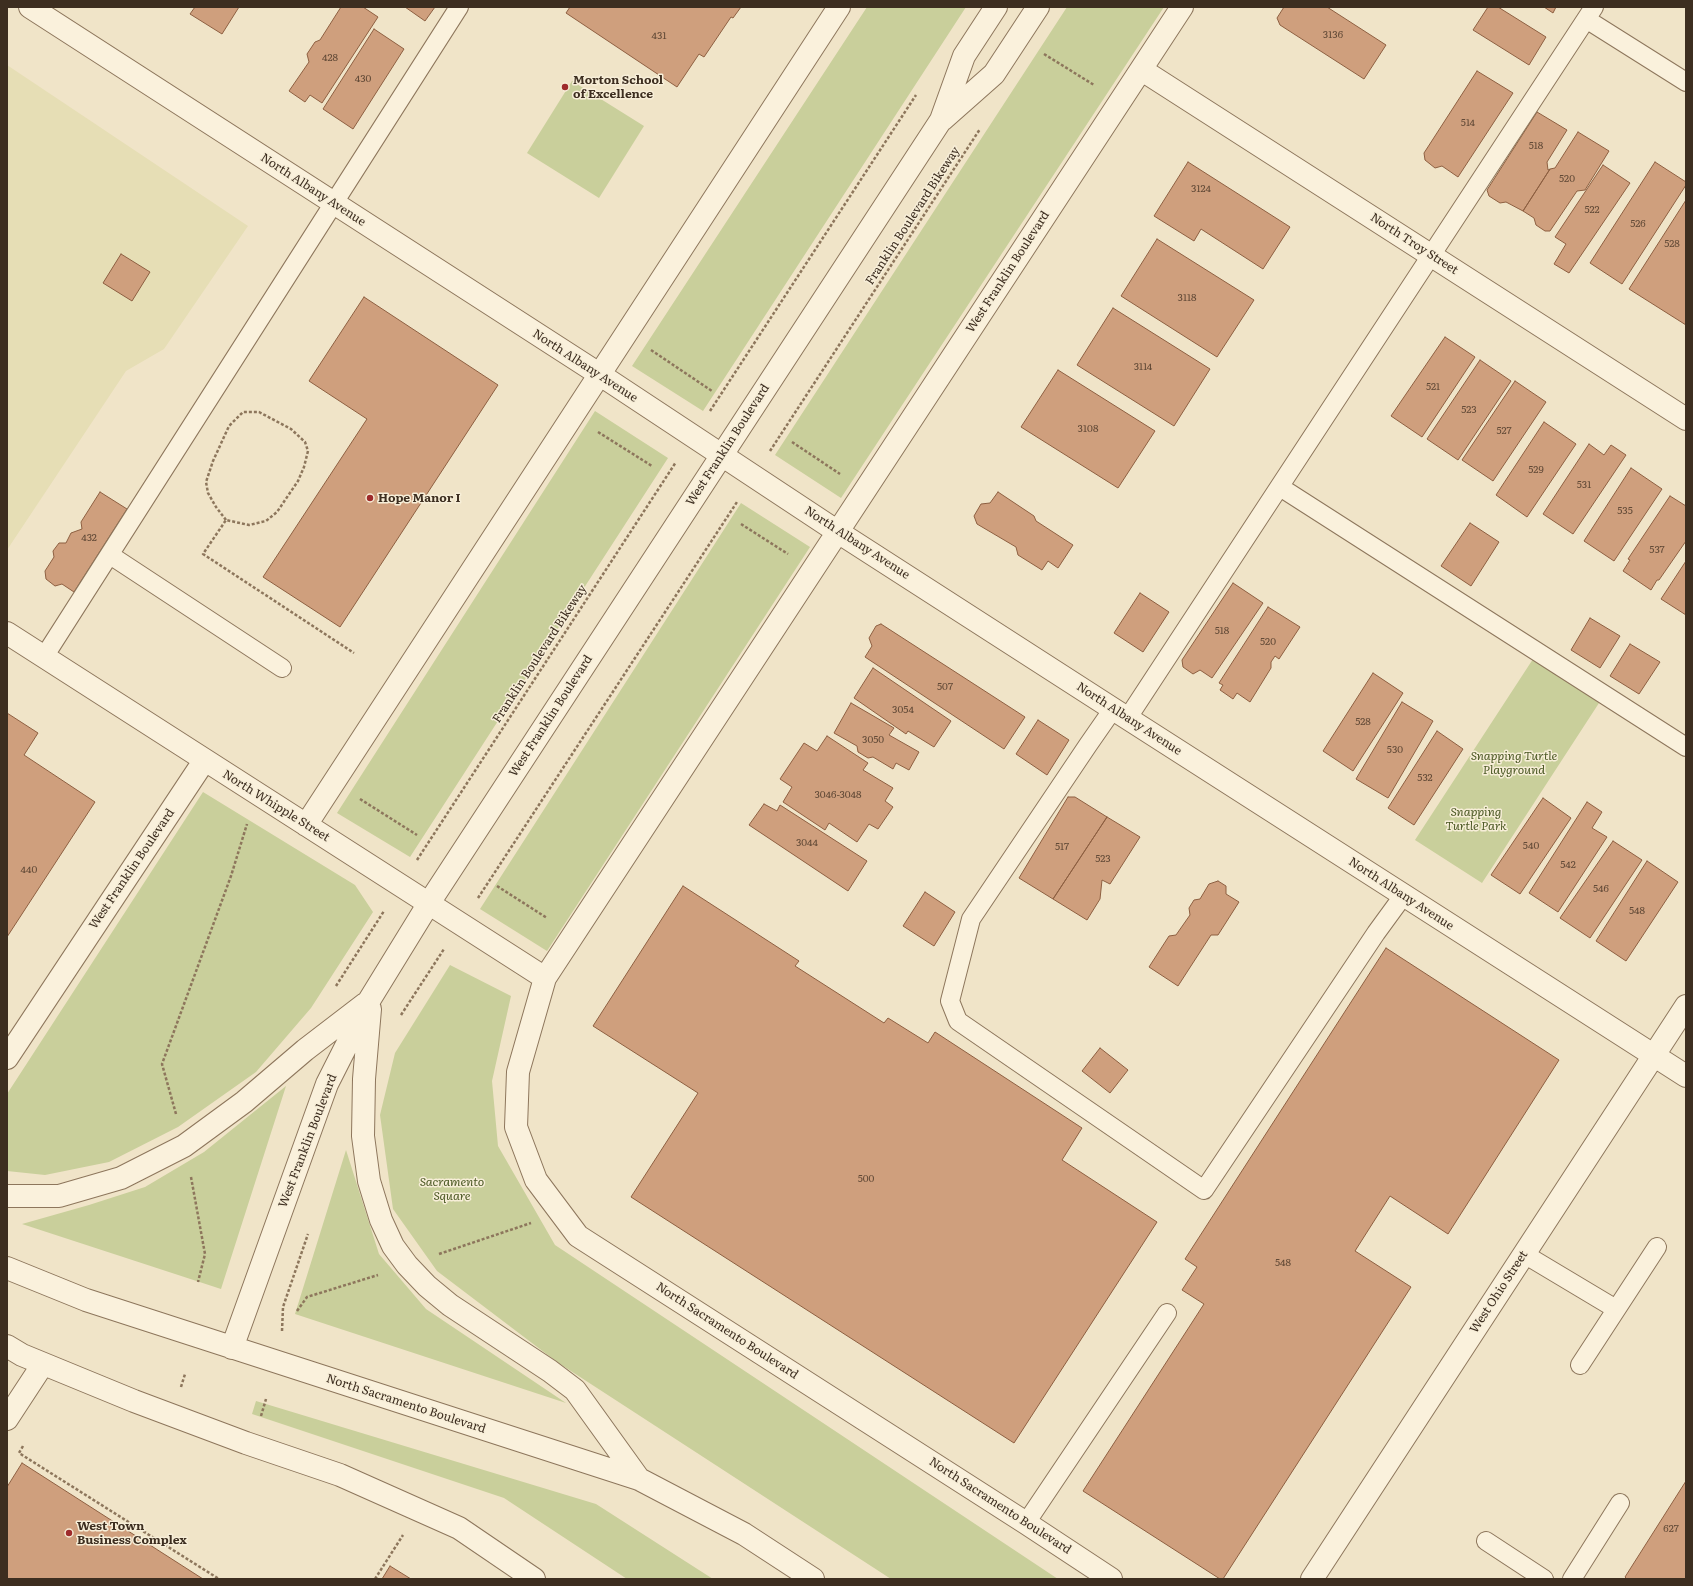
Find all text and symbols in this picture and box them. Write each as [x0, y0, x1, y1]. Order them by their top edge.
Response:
house number: 3136 [1323, 29, 1343, 41]
house number: 431 [652, 30, 666, 42]
house number: 428 [322, 52, 338, 64]
house number: 430 [355, 73, 371, 85]
place label: Morton School of Excellence [573, 73, 663, 101]
marker: Morton School of Excellence [560, 82, 570, 92]
house number: 514 [1461, 117, 1475, 129]
house number: 518 [1529, 140, 1543, 152]
street label: Franklin Boulevard Bikeway [863, 144, 963, 288]
street label: North Albany Avenue [258, 151, 368, 229]
house number: 520 [1559, 173, 1575, 185]
house number: 3124 [1191, 183, 1211, 195]
house number: 522 [1584, 204, 1600, 216]
street label: West Franklin Boulevard [963, 209, 1053, 335]
street label: North Troy Street [1367, 210, 1461, 278]
house number: 526 [1630, 218, 1646, 230]
house number: 528 [1664, 238, 1680, 250]
house number: 3118 [1177, 292, 1197, 304]
street label: North Albany Avenue [530, 327, 640, 405]
house number: 3114 [1134, 361, 1152, 373]
house number: 521 [1426, 381, 1440, 393]
street label: West Franklin Boulevard [683, 382, 773, 508]
house number: 523 [1461, 404, 1477, 416]
house number: 3108 [1078, 423, 1098, 435]
house number: 527 [1496, 425, 1512, 437]
house number: 529 [1528, 464, 1544, 476]
house number: 531 [1577, 479, 1591, 491]
place label: Hope Manor I [378, 491, 461, 505]
marker: Hope Manor I [365, 493, 375, 503]
street label: North Albany Avenue [802, 504, 912, 582]
house number: 535 [1617, 505, 1633, 517]
house number: 432 [81, 532, 97, 544]
house number: 537 [1649, 544, 1665, 556]
street label: Franklin Boulevard Bikeway [490, 582, 590, 726]
house number: 518 [1215, 625, 1229, 637]
house number: 520 [1260, 636, 1276, 648]
street label: West Franklin Boulevard [506, 653, 596, 779]
street label: North Albany Avenue [1074, 680, 1184, 758]
house number: 507 [937, 681, 953, 693]
house number: 3054 [892, 704, 914, 716]
house number: 528 [1355, 716, 1371, 728]
house number: 3050 [862, 734, 884, 746]
house number: 530 [1387, 744, 1403, 756]
park label: Snapping Turtle Playground [1471, 749, 1557, 777]
street label: North Whipple Street [220, 767, 332, 845]
house number: 532 [1417, 772, 1433, 784]
house number: 3046-3048 [814, 789, 862, 801]
park label: Snapping Turtle Park [1445, 805, 1507, 833]
street label: West Franklin Boulevard [86, 806, 178, 932]
house number: 3044 [796, 837, 818, 849]
house number: 540 [1523, 840, 1539, 852]
house number: 517 [1055, 841, 1069, 853]
house number: 523 [1095, 853, 1111, 865]
street label: North Albany Avenue [1346, 855, 1456, 933]
house number: 542 [1560, 859, 1576, 871]
house number: 440 [21, 864, 37, 876]
house number: 546 [1593, 883, 1609, 895]
house number: 548 [1629, 905, 1645, 917]
street label: West Franklin Boulevard [276, 1072, 340, 1210]
house number: 500 [858, 1173, 874, 1185]
park label: Sacramento Square [420, 1175, 484, 1203]
street label: West Ohio Street [1467, 1248, 1531, 1336]
house number: 548 [1275, 1257, 1291, 1269]
street label: North Sacramento Boulevard [653, 1280, 801, 1382]
street label: North Sacramento Boulevard [324, 1371, 488, 1437]
street label: North Sacramento Boulevard [926, 1455, 1074, 1557]
place label: West Town Business Complex [77, 1519, 187, 1547]
house number: 627 [1663, 1523, 1679, 1535]
marker: West Town Business Complex [64, 1528, 74, 1538]

